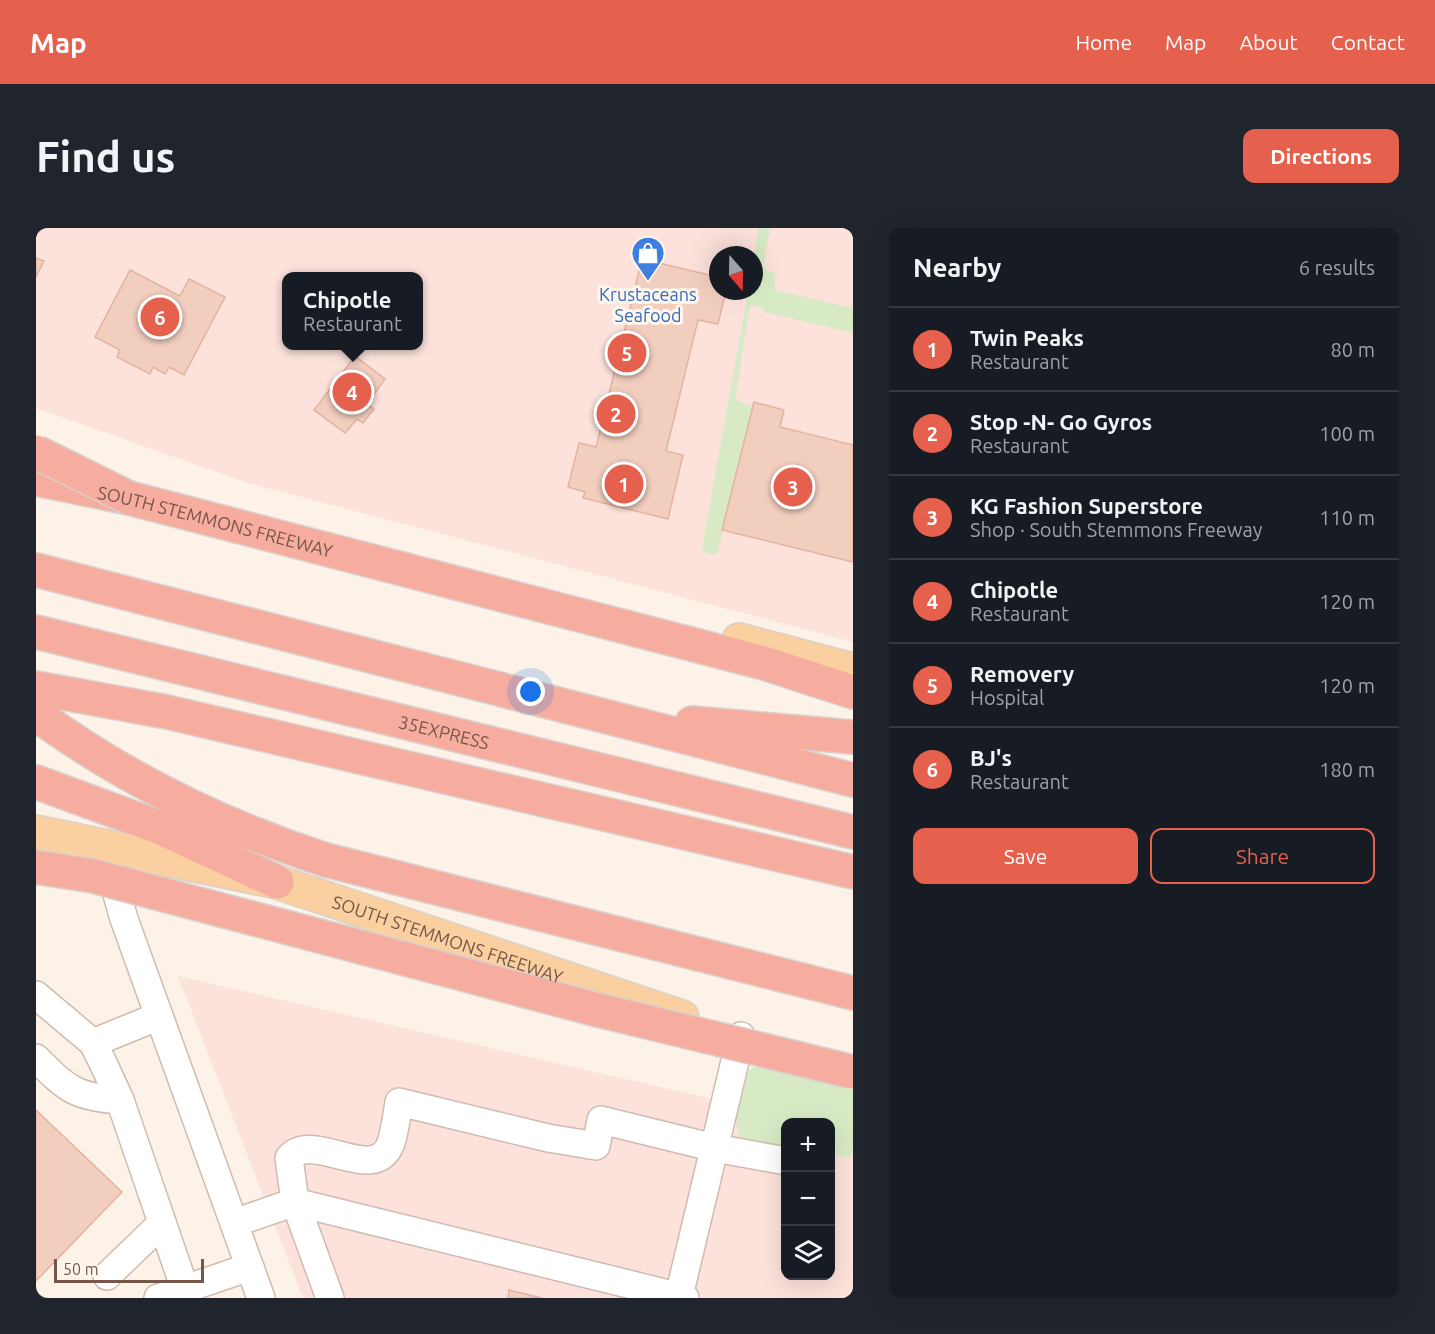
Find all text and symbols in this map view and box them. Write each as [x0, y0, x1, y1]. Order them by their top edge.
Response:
text: Map [30, 27, 87, 58]
text: Home [1075, 30, 1132, 54]
text: Map [1165, 30, 1206, 54]
text: About [1239, 30, 1298, 54]
text: Contact [1331, 30, 1405, 54]
button: Directions [1243, 129, 1399, 183]
text: Find us [36, 133, 175, 180]
shop icon: Krustaceans Seafood [630, 235, 666, 282]
north arrow [709, 246, 763, 300]
text: Nearby [913, 253, 1001, 282]
text: 6 results [1299, 256, 1375, 279]
popup [282, 272, 423, 350]
place label: Krustaceans Seafood [599, 284, 697, 325]
text: Chipotle [303, 287, 391, 312]
pin: 6 [140, 294, 180, 340]
text: Restaurant [303, 312, 402, 335]
text: Twin Peaks [970, 325, 1084, 350]
pin: 5 [608, 330, 646, 376]
text: 1 [927, 338, 938, 361]
text: 80 m [1331, 338, 1375, 361]
text: Restaurant [970, 350, 1069, 373]
pin: 4 [332, 370, 372, 414]
pin: 2 [596, 392, 636, 436]
text: Stop -N- Go Gyros [970, 409, 1152, 434]
text: 2 [927, 422, 938, 445]
text: 100 m [1319, 422, 1375, 445]
text: Restaurant [970, 434, 1069, 457]
pin: 1 [604, 462, 644, 506]
pin: 3 [774, 464, 813, 510]
street label: SOUTH STEMMONS FREEWAY [96, 482, 335, 561]
text: KG Fashion Superstore [970, 493, 1203, 518]
text: 3 [927, 506, 938, 529]
text: 110 m [1319, 506, 1375, 529]
text: Shop · South Stemmons Freeway [970, 518, 1262, 541]
text: Chipotle [970, 577, 1058, 602]
text: 4 [927, 590, 938, 613]
text: 120 m [1319, 590, 1375, 613]
text: Restaurant [970, 602, 1069, 625]
text: Removery [970, 661, 1074, 686]
text: 5 [927, 674, 938, 697]
text: 120 m [1319, 674, 1375, 697]
your location [516, 677, 545, 706]
text: Hospital [970, 686, 1044, 709]
street label: 35EXPRESS [397, 711, 491, 753]
text: BJ's [970, 745, 1012, 770]
text: 6 [927, 758, 938, 781]
text: 180 m [1319, 758, 1375, 781]
text: Restaurant [970, 770, 1069, 793]
button: Save [913, 828, 1138, 884]
button: Share [1150, 828, 1375, 884]
street label: SOUTH STEMMONS FREEWAY [330, 891, 566, 987]
map controls [781, 1118, 835, 1280]
button: + [781, 1118, 835, 1172]
button: − [781, 1172, 835, 1226]
button: layers [781, 1226, 835, 1280]
scale bar [54, 1256, 204, 1284]
text: 50 m [63, 1260, 99, 1278]

